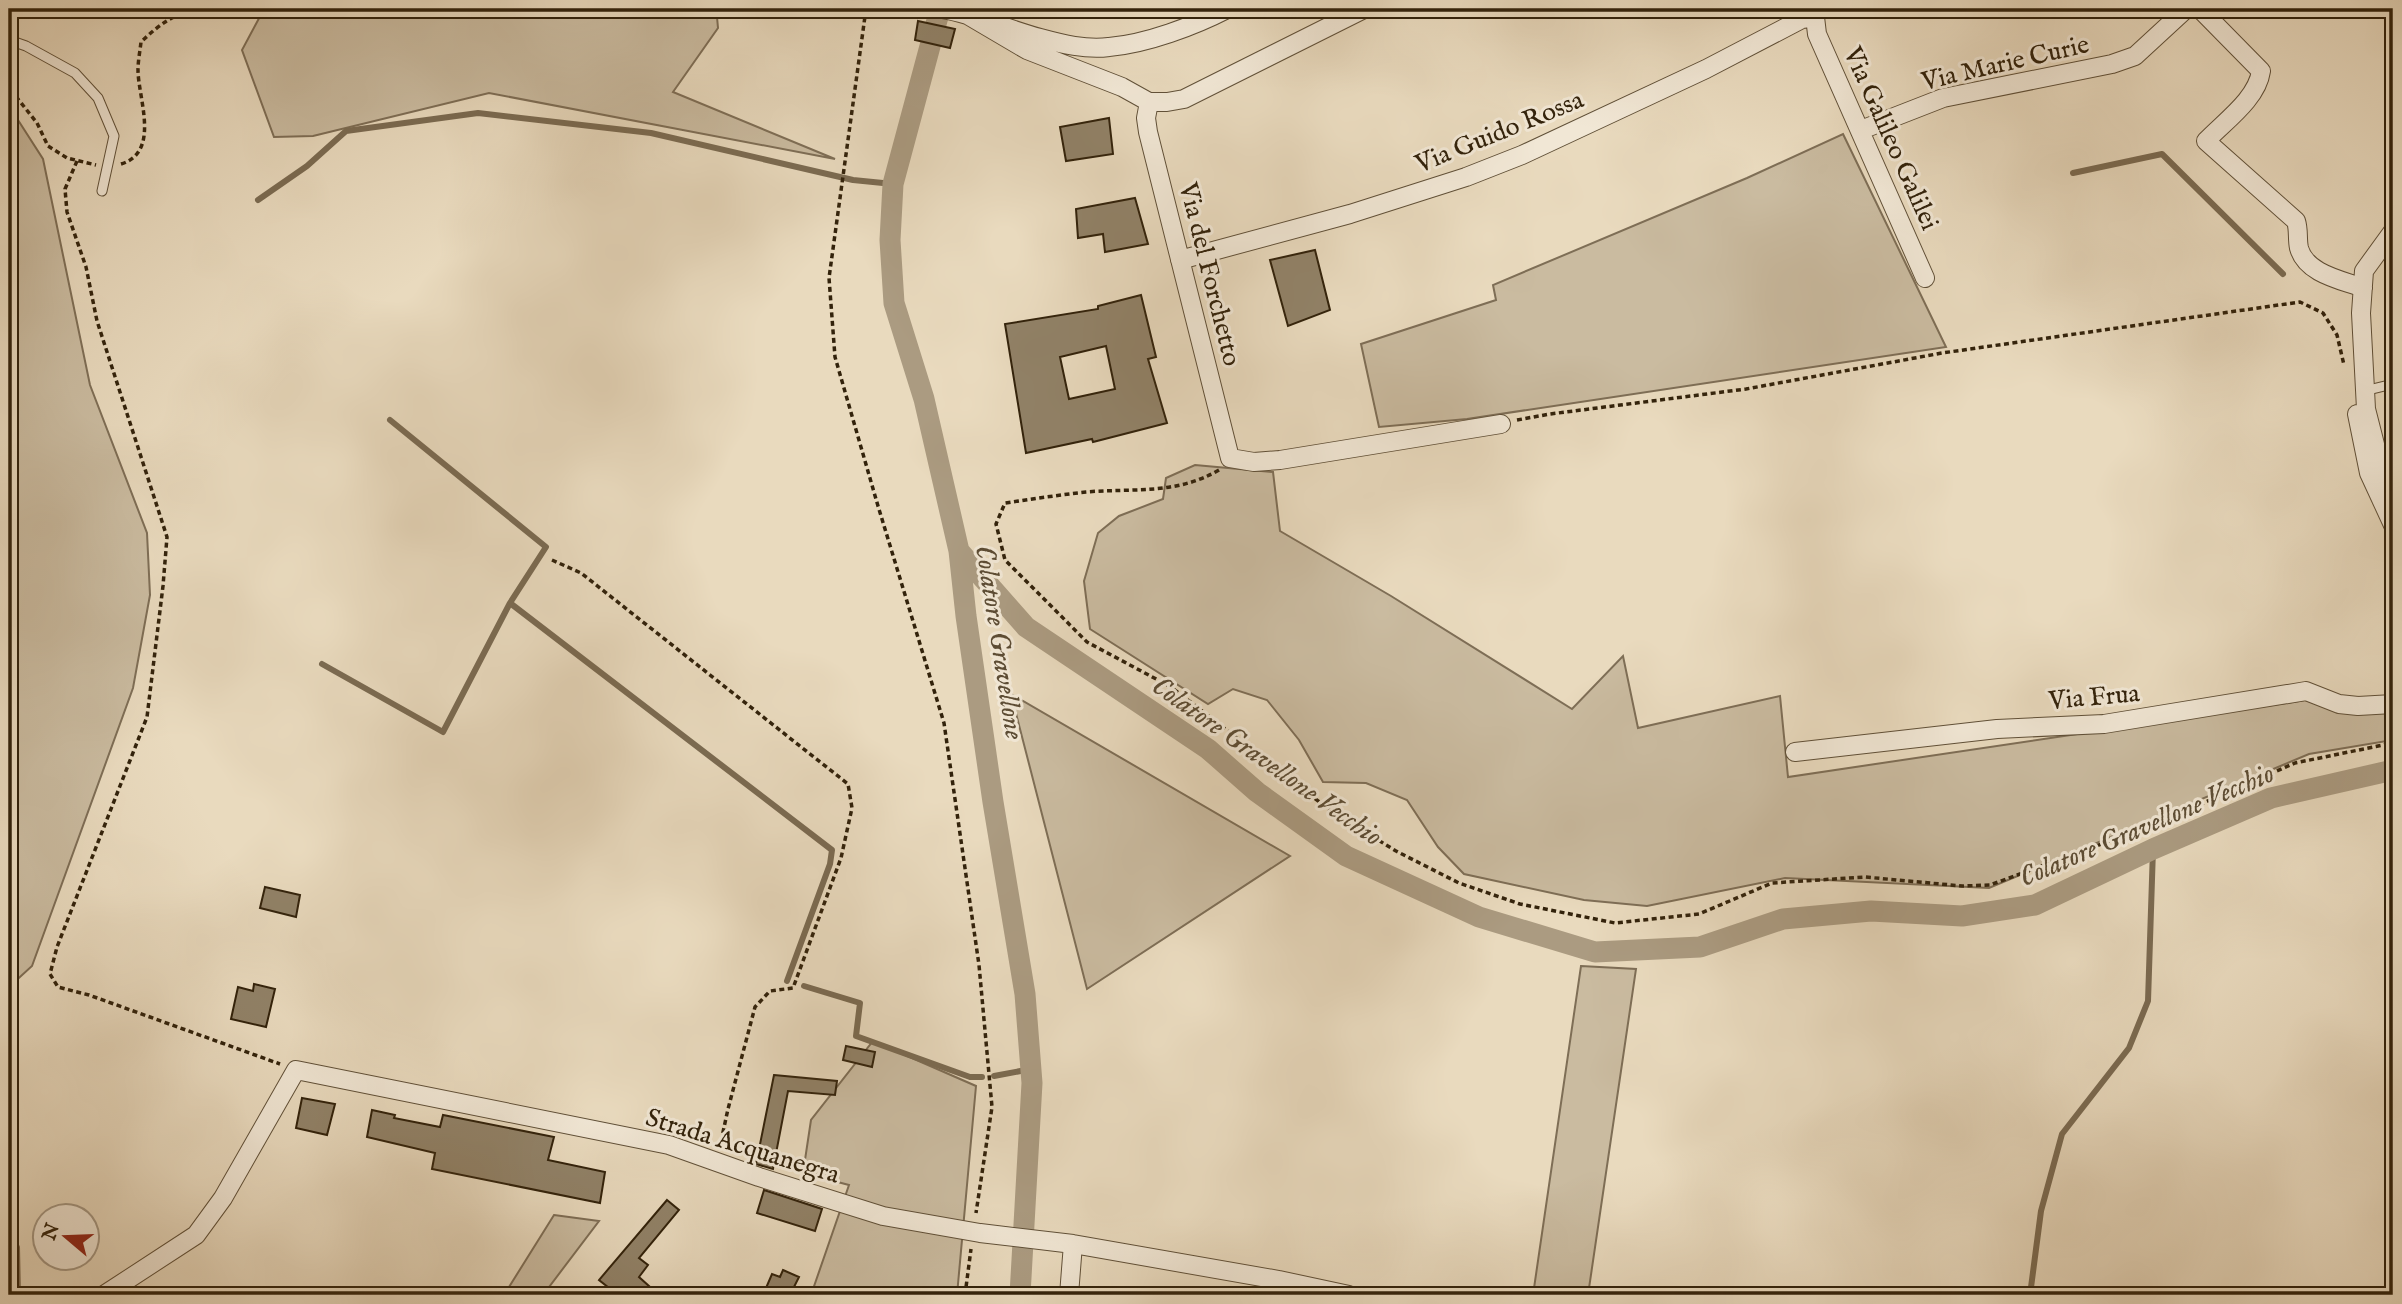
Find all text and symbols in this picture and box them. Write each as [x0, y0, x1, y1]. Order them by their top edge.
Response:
street label: Via Marie Curie [1917, 28, 2092, 99]
street label: Via Galileo Galilei [1835, 41, 1946, 235]
street label: Via Guido Rossa [1410, 83, 1589, 182]
street label: Via del Forchetto [1171, 178, 1248, 370]
water label: Colatore Gravellone [966, 543, 1031, 743]
water label: Colatore Gravellone Vecchio [1144, 669, 1389, 855]
street label: Via Frua [2046, 677, 2142, 718]
water label: Colatore Gravellone Vecchio [2014, 757, 2280, 896]
street label: Strada Acquanegra [642, 1101, 844, 1192]
north arrow [32, 1202, 102, 1272]
text: N [37, 1220, 66, 1245]

